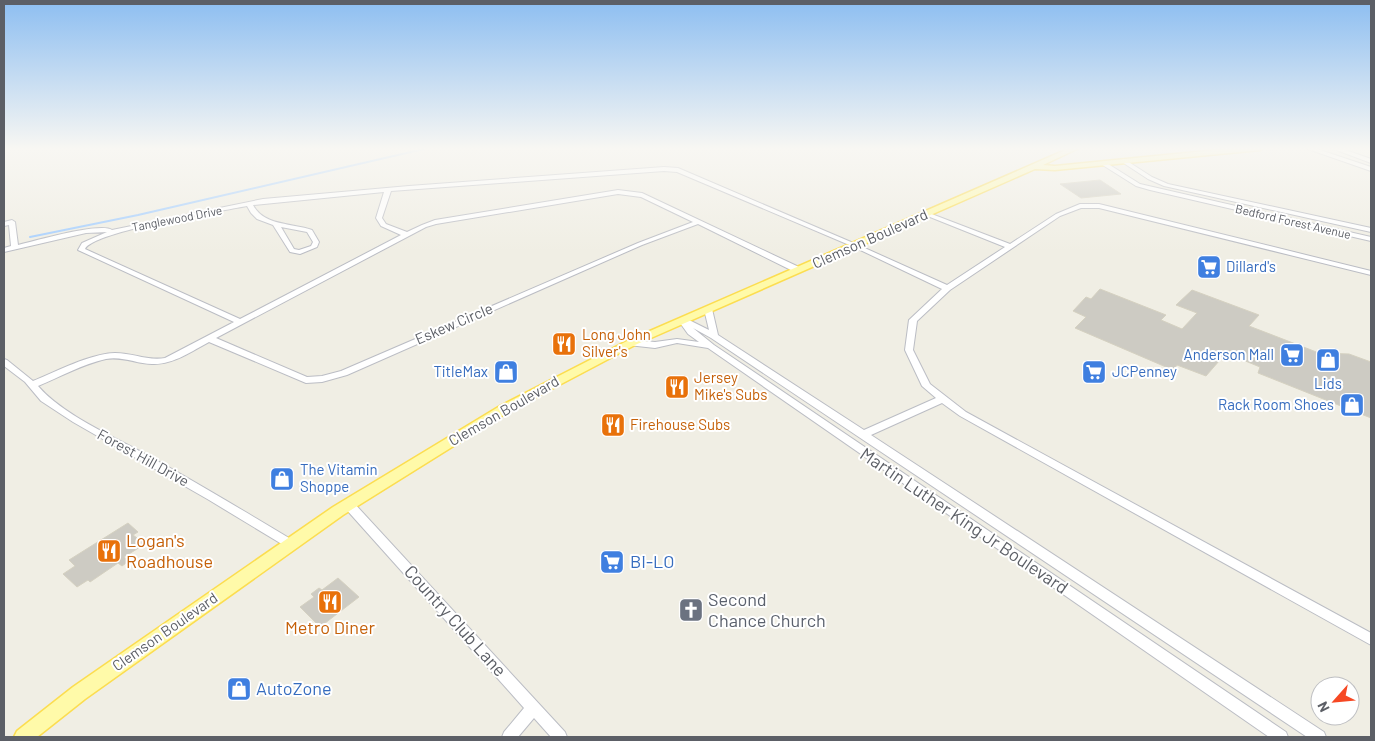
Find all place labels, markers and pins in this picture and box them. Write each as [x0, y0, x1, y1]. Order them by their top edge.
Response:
supermarket icon: Dillard's [1196, 254, 1222, 280]
place label: Dillard's [1226, 257, 1276, 275]
place label: Long John Silver's [582, 325, 651, 360]
restaurant icon: Long John Silver's [551, 331, 577, 357]
supermarket icon: Anderson Mall [1279, 342, 1305, 368]
place label: Anderson Mall [1184, 345, 1274, 363]
shop icon: Lids [1315, 347, 1341, 373]
shop icon: TitleMax [493, 359, 519, 385]
supermarket icon: JCPenney [1081, 359, 1107, 385]
place label: TitleMax [433, 362, 488, 380]
place label: JCPenney [1112, 362, 1177, 380]
place label: Jersey Mike's Subs [694, 368, 768, 403]
restaurant icon: Jersey Mike's Subs [664, 374, 690, 400]
place label: Lids [1314, 374, 1342, 392]
shop icon: Rack Room Shoes [1339, 392, 1365, 418]
place label: Rack Room Shoes [1218, 395, 1334, 413]
restaurant icon: Firehouse Subs [600, 412, 626, 438]
place label: Firehouse Subs [630, 415, 730, 433]
place label: The Vitamin Shoppe [300, 460, 378, 495]
shop icon: The Vitamin Shoppe [269, 466, 295, 492]
place label: Logan's Roadhouse [126, 529, 213, 572]
restaurant icon: Logan's Roadhouse [96, 538, 122, 564]
supermarket icon: BI-LO [599, 549, 625, 575]
place label: BI-LO [630, 550, 674, 572]
place label: Second Chance Church [708, 588, 826, 631]
restaurant icon: Metro Diner [317, 589, 343, 615]
church icon: Second Chance Church [678, 597, 704, 623]
place label: Metro Diner [285, 616, 376, 638]
shop icon: AutoZone [226, 676, 252, 702]
place label: AutoZone [256, 677, 332, 699]

